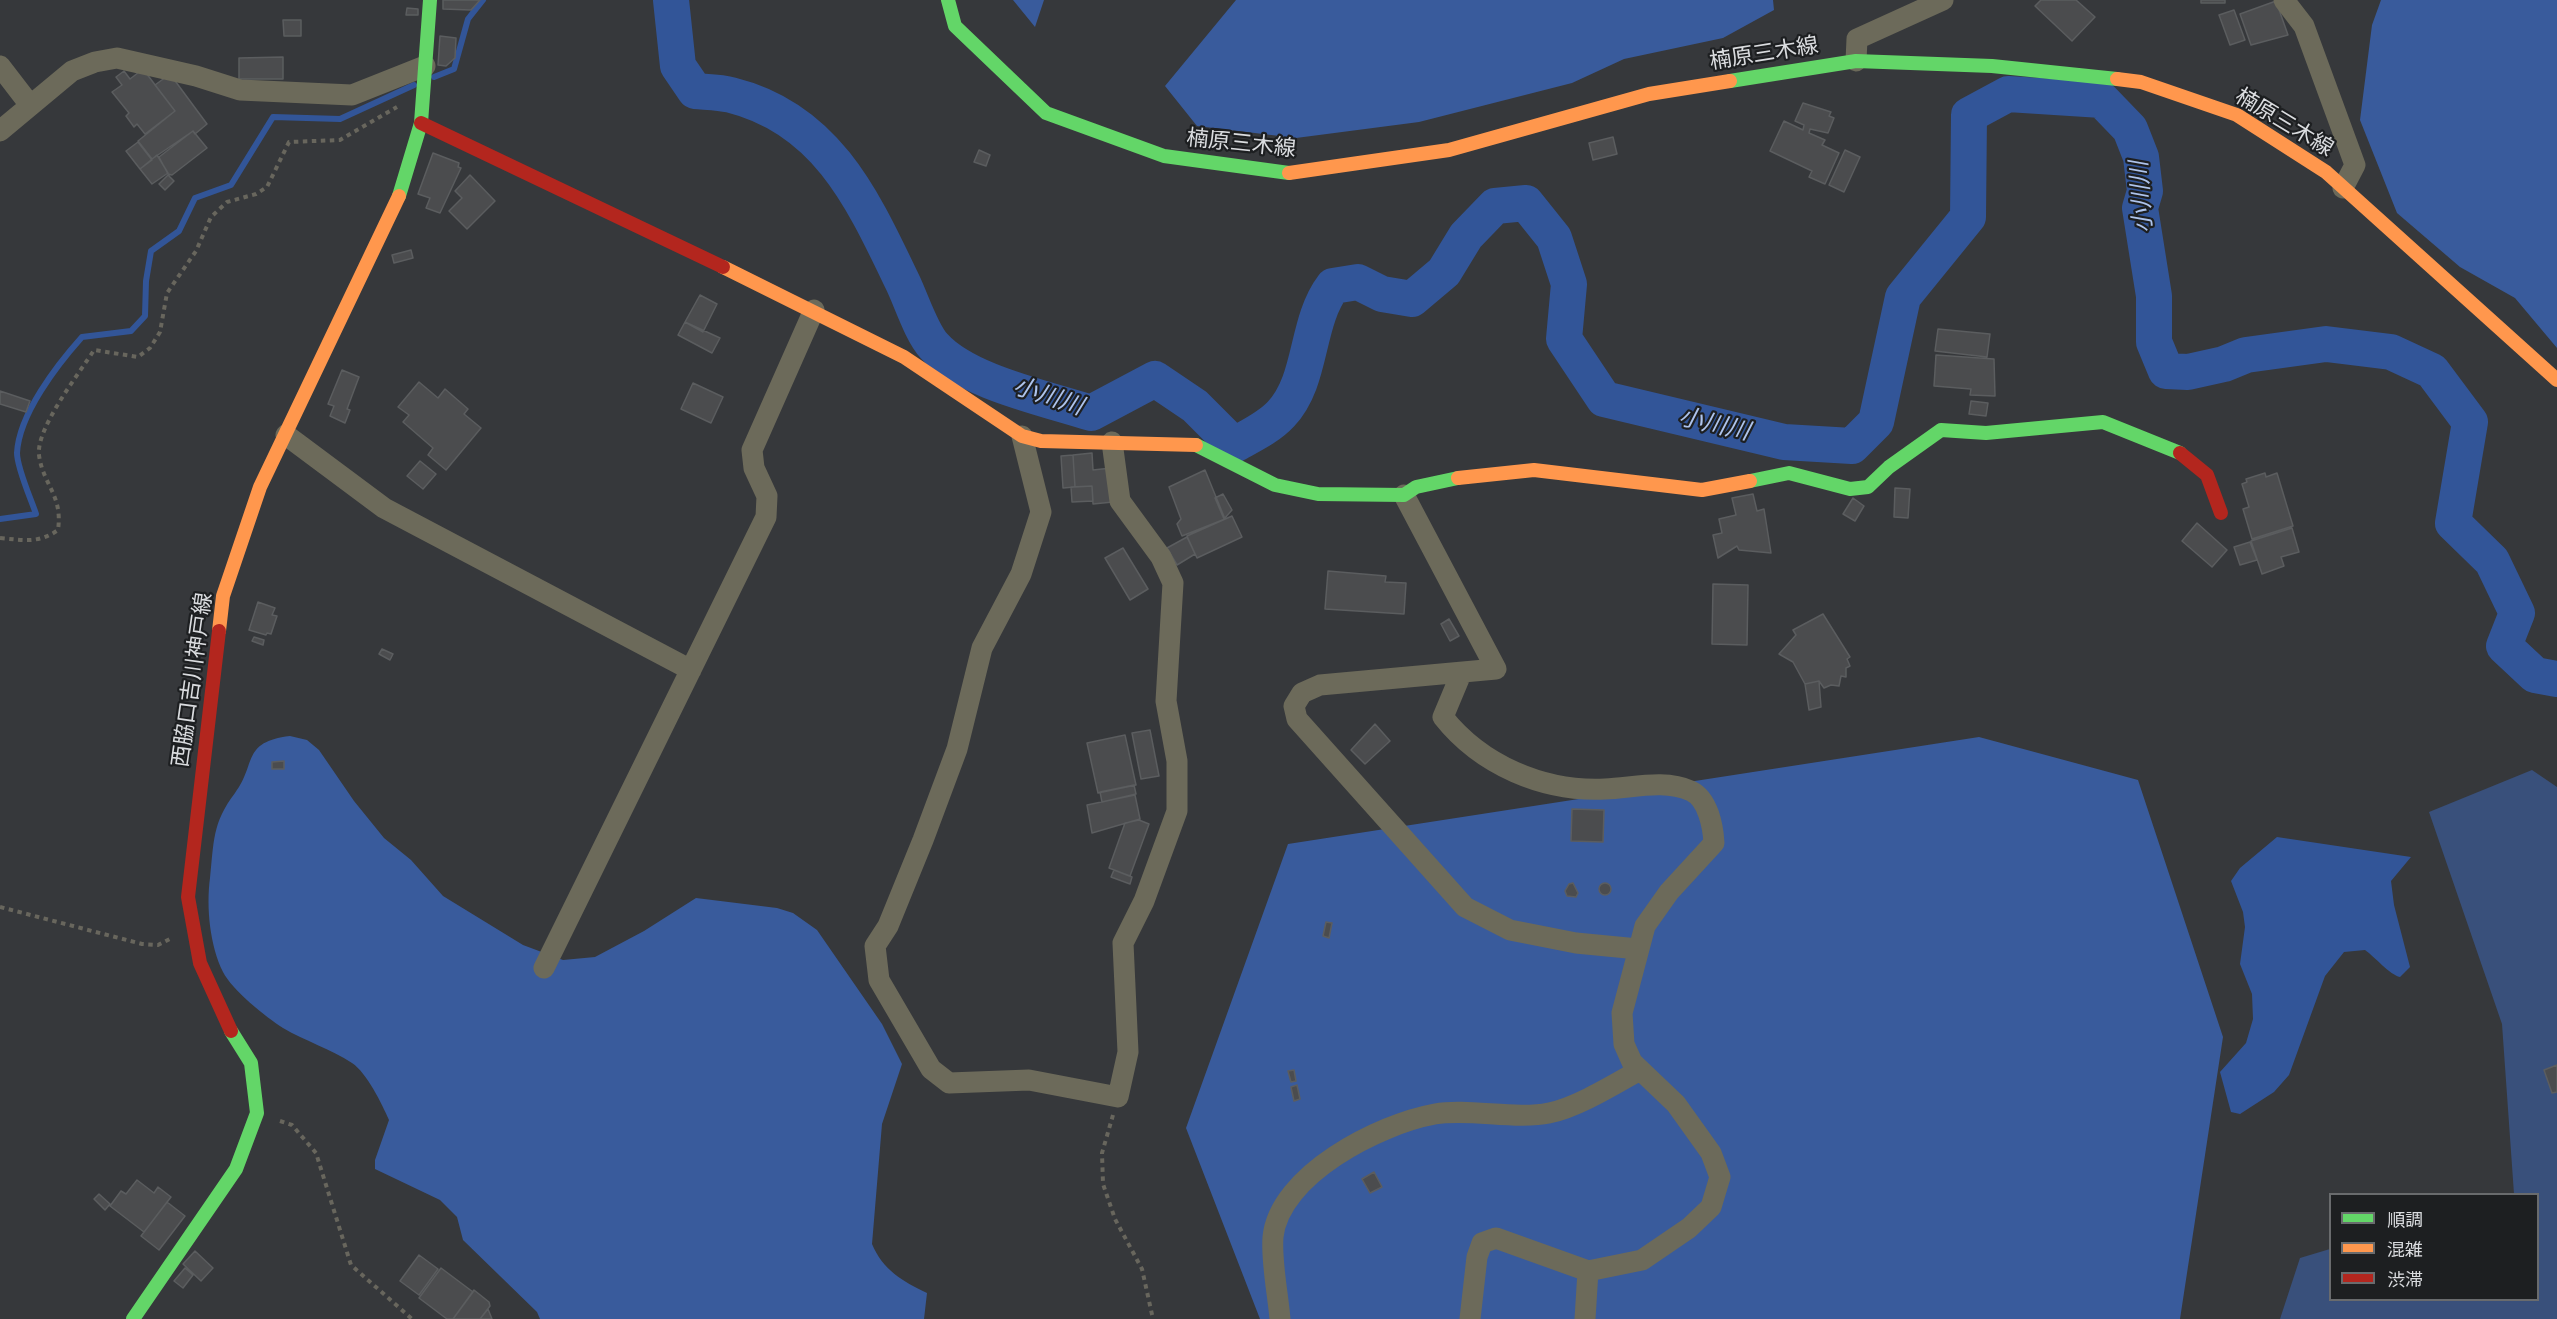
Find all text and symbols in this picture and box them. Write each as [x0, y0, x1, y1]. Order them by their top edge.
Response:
street label: 楠原三木線 [1708, 32, 1820, 76]
street label: 楠原三木線 [2230, 83, 2338, 163]
street label: 楠原三木線 [1185, 125, 1297, 163]
water label: 小川川 [2125, 160, 2159, 234]
water label: 小川川 [1009, 372, 1087, 422]
water label: 小川川 [1676, 403, 1752, 447]
street label: 西脇口吉川神戸線 [168, 591, 218, 769]
legend [2329, 1193, 2539, 1301]
text: 順調 [2387, 1209, 2423, 1231]
text: 混雑 [2387, 1239, 2423, 1261]
text: 渋滞 [2387, 1269, 2423, 1291]

